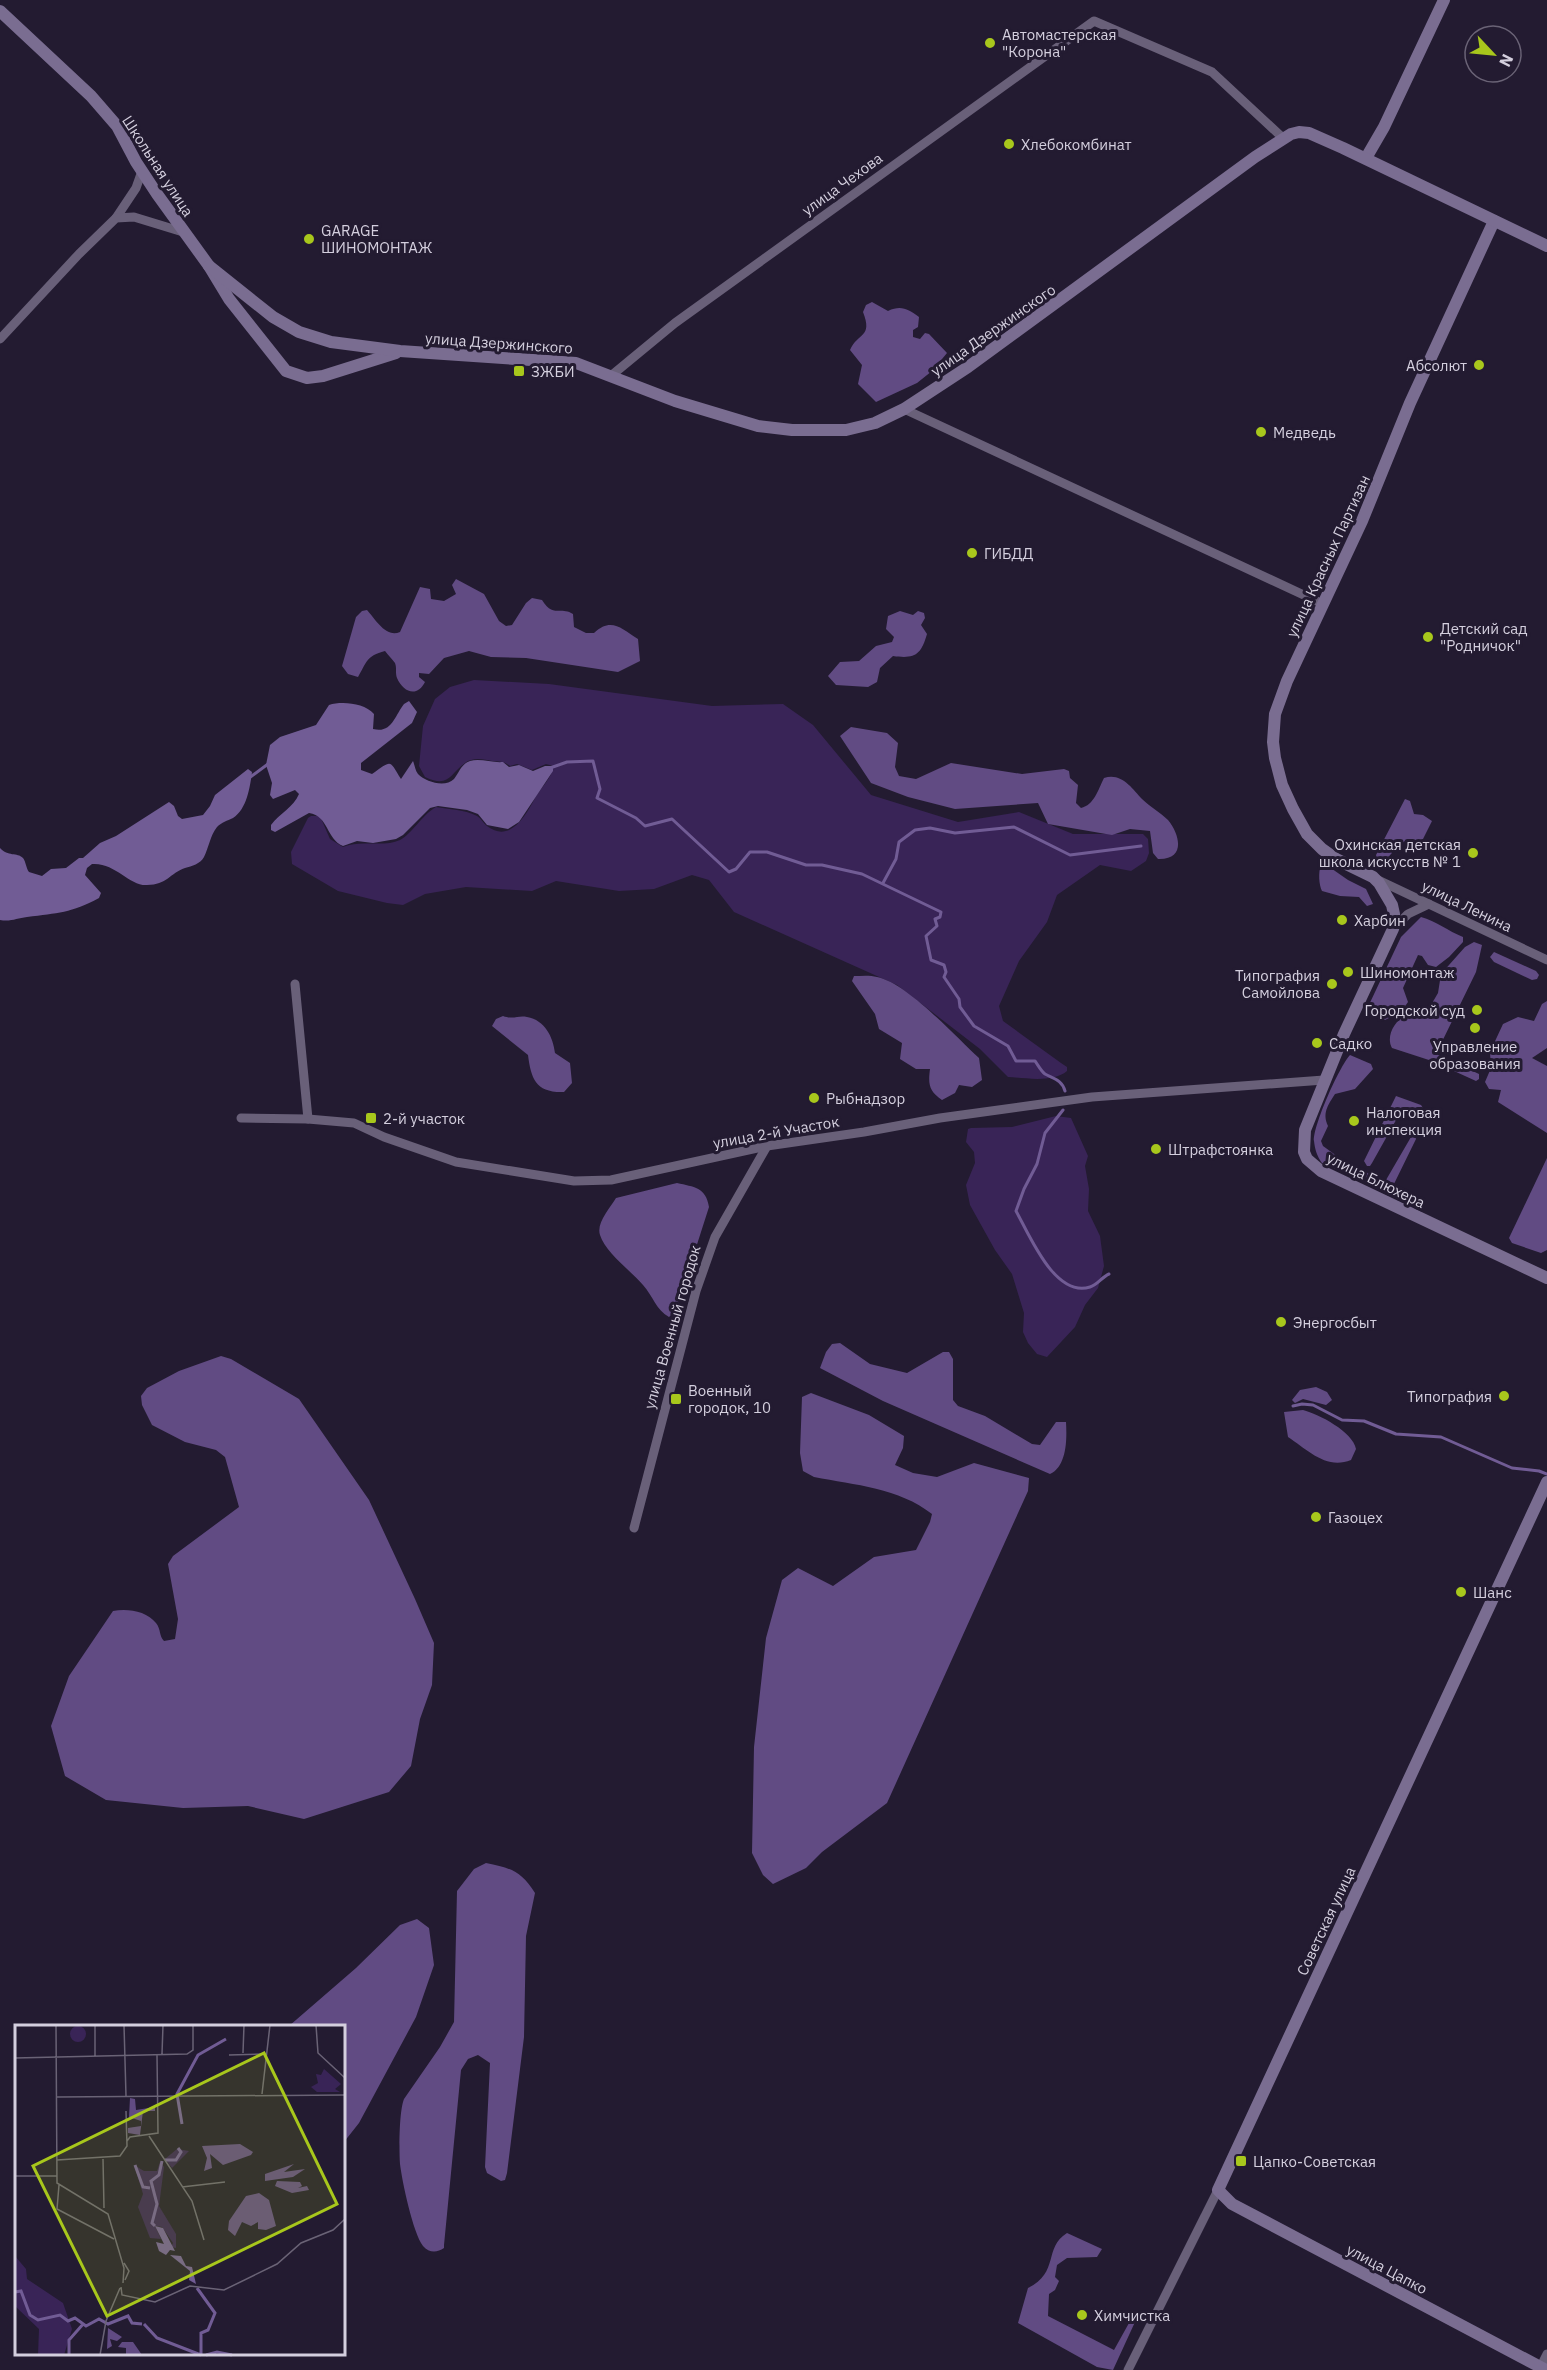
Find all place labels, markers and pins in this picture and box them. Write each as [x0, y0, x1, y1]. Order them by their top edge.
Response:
place label: Автомастерская "Корона" [1002, 25, 1117, 61]
marker: Автомастерская "Корона" [983, 36, 997, 50]
place label: Хлебокомбинат [1021, 135, 1132, 154]
marker: Хлебокомбинат [1002, 137, 1016, 151]
place label: GARAGE ШИНОМОНТАЖ [321, 221, 433, 257]
marker: GARAGE ШИНОМОНТАЖ [302, 232, 316, 246]
place label: Абсолют [1406, 356, 1467, 375]
marker: Абсолют [1472, 358, 1486, 372]
place label: ЗЖБИ [531, 362, 575, 381]
marker: ЗЖБИ [512, 364, 526, 378]
place label: Медведь [1273, 423, 1336, 442]
marker: Медведь [1254, 425, 1268, 439]
place label: ГИБДД [984, 544, 1034, 563]
marker: ГИБДД [965, 546, 979, 560]
place label: Детский сад "Родничок" [1440, 619, 1528, 655]
marker: Детский сад "Родничок" [1421, 630, 1435, 644]
place label: Охинская детская школа искусств № 1 [1319, 835, 1461, 871]
marker: Охинская детская школа искусств № 1 [1466, 846, 1480, 860]
place label: Харбин [1354, 911, 1406, 930]
marker: Харбин [1335, 913, 1349, 927]
place label: Шиномонтаж [1360, 963, 1455, 982]
marker: Шиномонтаж [1341, 965, 1355, 979]
place label: Типография Самойлова [1235, 966, 1320, 1002]
marker: Типография Самойлова [1325, 977, 1339, 991]
place label: Городской суд [1365, 1001, 1465, 1020]
marker: Городской суд [1470, 1003, 1484, 1017]
marker: Управление образования [1468, 1021, 1482, 1035]
place label: Садко [1329, 1034, 1372, 1053]
marker: Садко [1310, 1036, 1324, 1050]
place label: Управление образования [1429, 1037, 1521, 1073]
place label: Рыбнадзор [826, 1089, 905, 1108]
marker: Рыбнадзор [807, 1091, 821, 1105]
place label: Налоговая инспекция [1366, 1103, 1442, 1139]
place label: 2-й участок [383, 1109, 465, 1128]
marker: 2-й участок [364, 1111, 378, 1125]
marker: Налоговая инспекция [1347, 1114, 1361, 1128]
place label: Штрафстоянка [1168, 1140, 1273, 1159]
marker: Штрафстоянка [1149, 1142, 1163, 1156]
place label: Энергосбыт [1293, 1313, 1377, 1332]
marker: Энергосбыт [1274, 1315, 1288, 1329]
place label: Военный городок, 10 [688, 1381, 771, 1417]
place label: Типография [1407, 1387, 1492, 1406]
marker: Типография [1497, 1389, 1511, 1403]
marker: Военный городок, 10 [669, 1392, 683, 1406]
place label: Газоцех [1328, 1508, 1383, 1527]
marker: Газоцех [1309, 1510, 1323, 1524]
place label: Шанс [1473, 1583, 1512, 1602]
marker: Шанс [1454, 1585, 1468, 1599]
place label: Цапко-Советская [1253, 2152, 1376, 2171]
marker: Цапко-Советская [1234, 2154, 1248, 2168]
place label: Химчистка [1094, 2306, 1170, 2325]
marker: Химчистка [1075, 2308, 1089, 2322]

